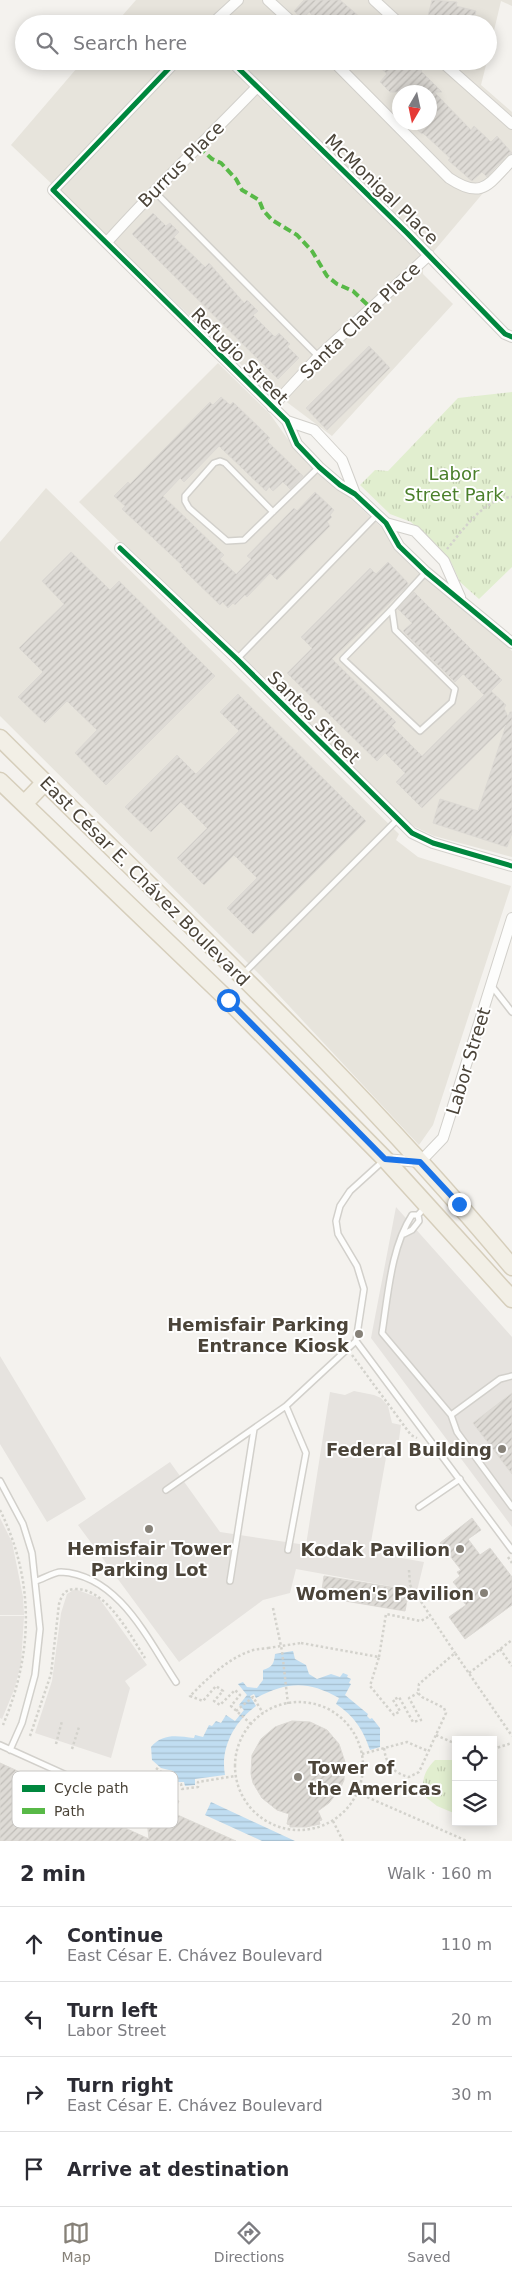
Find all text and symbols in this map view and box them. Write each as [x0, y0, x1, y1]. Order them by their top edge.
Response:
search box [15, 15, 497, 70]
icon: search [33, 29, 61, 57]
text: Search here [73, 32, 187, 54]
north arrow [392, 85, 437, 130]
street label: Burrus Place [134, 117, 228, 211]
street label: McMonigal Place [321, 130, 443, 248]
street label: Santa Clara Place [296, 257, 424, 383]
street label: Refugio Street [187, 303, 293, 409]
park label: Labor Street Park [404, 463, 504, 505]
street label: Santos Street [264, 667, 364, 767]
street label: East César E. Chávez Boulevard [36, 772, 254, 990]
route start [217, 989, 240, 1012]
street label: Labor Street [442, 1005, 494, 1117]
route end [448, 1193, 471, 1216]
place label: Hemisfair Parking Entrance Kiosk [167, 1314, 350, 1356]
marker: Hemisfair Parking Entrance Kiosk [353, 1328, 365, 1340]
place label: Federal Building [326, 1439, 492, 1460]
marker: Federal Building [496, 1443, 508, 1455]
marker: Hemisfair Tower Parking Lot [143, 1523, 155, 1535]
place label: Hemisfair Tower Parking Lot [67, 1538, 231, 1580]
place label: Kodak Pavilion [300, 1539, 450, 1560]
marker: Kodak Pavilion [454, 1543, 466, 1555]
place label: Women's Pavilion [296, 1583, 474, 1604]
marker: Women's Pavilion [478, 1587, 490, 1599]
map controls [452, 1736, 497, 1826]
button: locate [452, 1736, 497, 1781]
place label: Tower of the Americas [308, 1757, 441, 1799]
legend [12, 1771, 178, 1828]
marker: Tower of the Americas [292, 1771, 304, 1783]
text: Cycle path [54, 1780, 129, 1796]
button: layers [452, 1781, 497, 1826]
text: Path [54, 1803, 85, 1819]
text: 2 min [20, 1862, 86, 1886]
text: Walk · 160 m [387, 1864, 492, 1883]
text: Continue [67, 1924, 163, 1946]
icon: ahead [20, 1930, 48, 1958]
text: 110 m [441, 1935, 492, 1954]
text: East César E. Chávez Boulevard [67, 1946, 323, 1965]
text: Turn left [67, 1999, 158, 2021]
icon: left [20, 2005, 48, 2033]
text: 20 m [451, 2010, 492, 2029]
text: Labor Street [67, 2021, 166, 2040]
text: Turn right [67, 2074, 173, 2096]
icon: right [20, 2080, 48, 2108]
text: 30 m [451, 2085, 492, 2104]
text: East César E. Chávez Boulevard [67, 2096, 323, 2115]
icon: arrive [20, 2155, 48, 2183]
text: Arrive at destination [67, 2158, 289, 2180]
tab: Map [61, 2219, 91, 2265]
tab: Directions [214, 2219, 284, 2265]
tab: Saved [407, 2219, 451, 2265]

